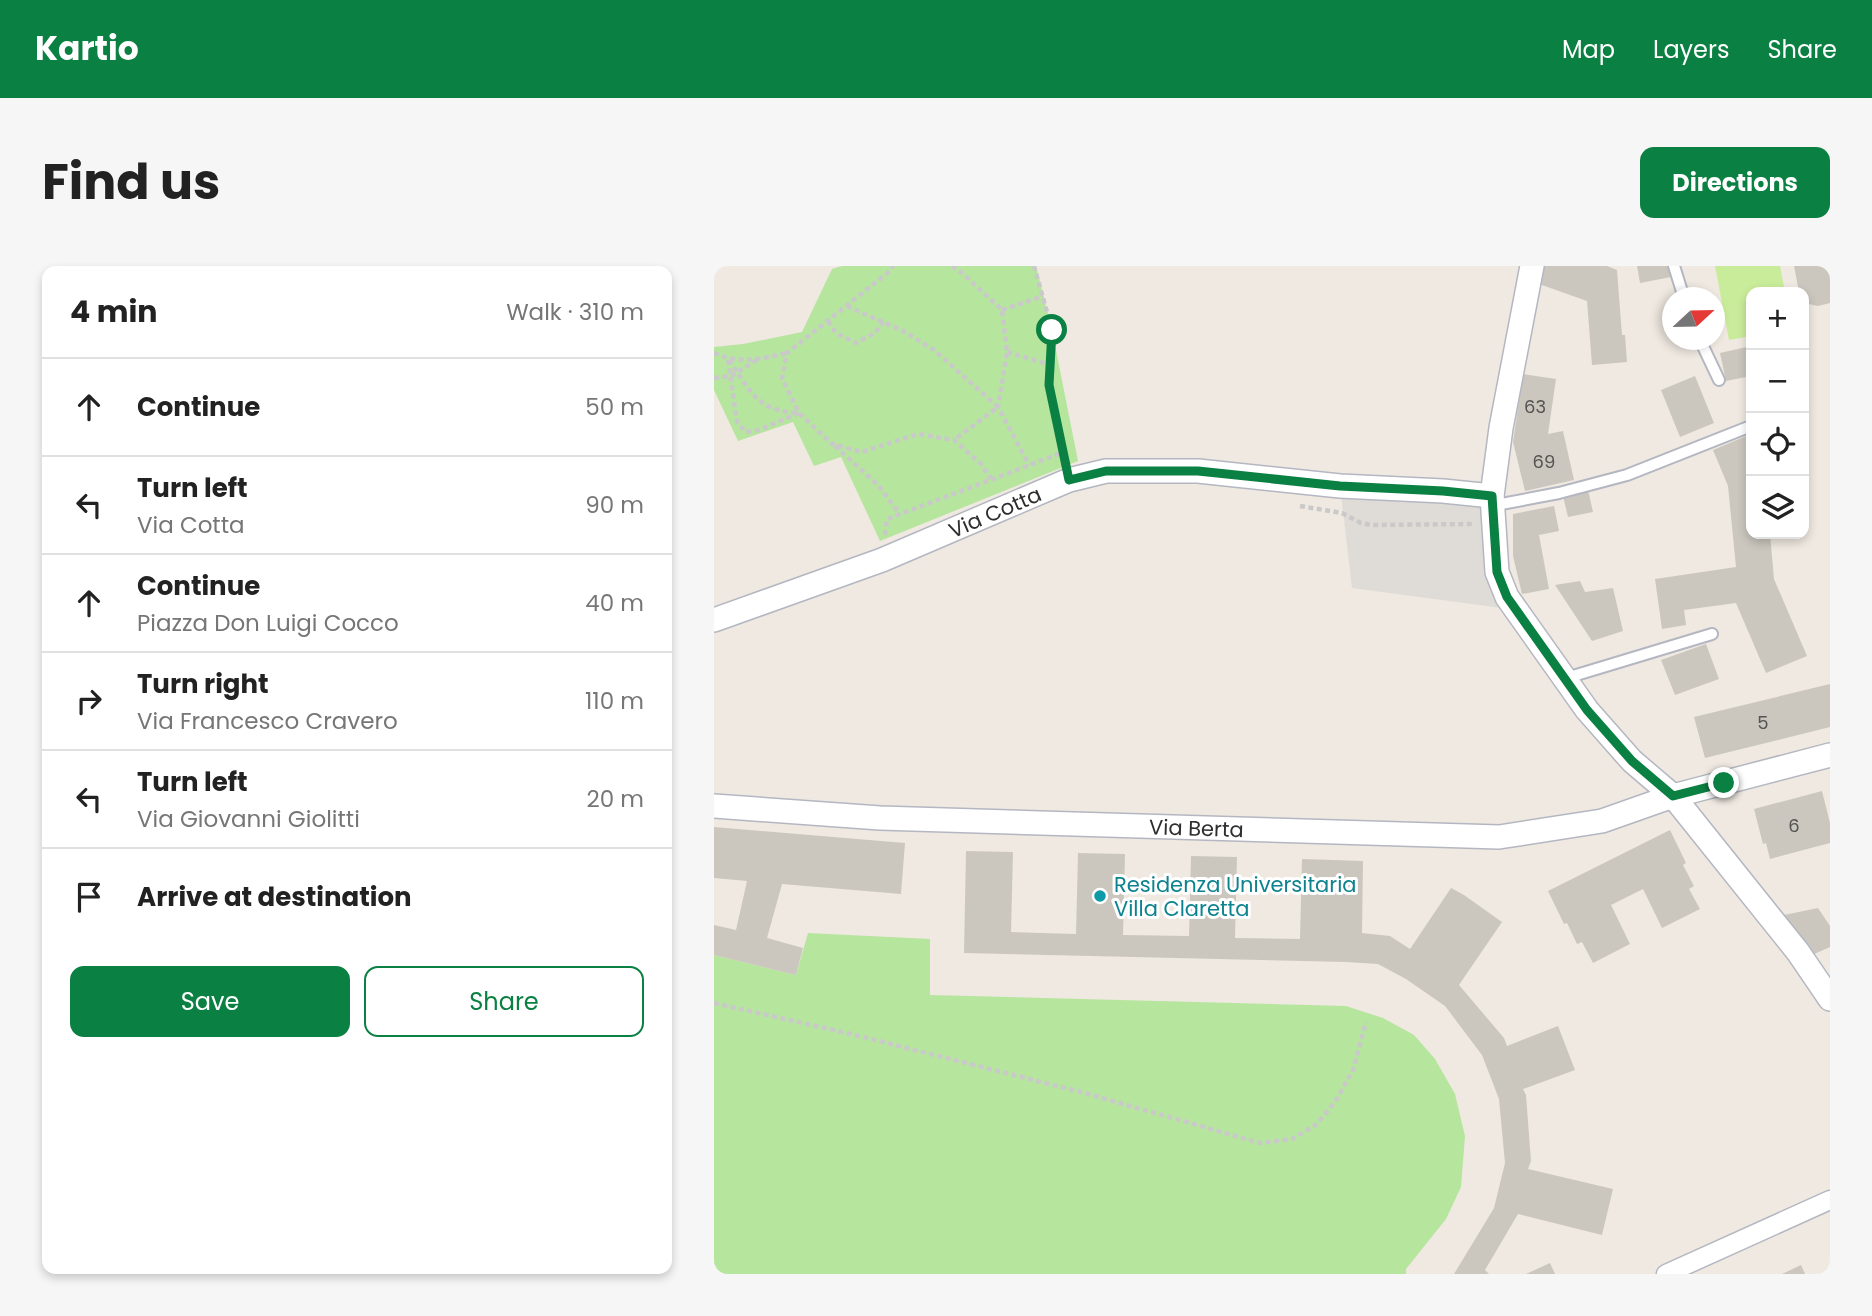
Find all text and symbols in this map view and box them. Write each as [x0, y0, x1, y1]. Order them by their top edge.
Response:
text: Kartio [35, 25, 139, 72]
text: Map [1562, 33, 1615, 66]
text: Layers [1653, 33, 1729, 66]
text: Share [1767, 33, 1837, 66]
button: Directions [1640, 147, 1830, 218]
text: Find us [42, 148, 220, 216]
north arrow [1662, 287, 1725, 350]
map controls [1746, 287, 1809, 539]
button: + [1746, 287, 1809, 350]
text: 4 min [70, 290, 158, 333]
text: Walk · 310 m [506, 296, 644, 328]
route start [1036, 314, 1067, 345]
button: − [1746, 350, 1809, 413]
icon: ahead [70, 388, 108, 426]
text: Continue [137, 389, 260, 425]
text: 50 m [585, 391, 644, 423]
house number: 63 [1524, 394, 1546, 419]
button: locate [1746, 413, 1809, 476]
house number: 69 [1533, 449, 1555, 474]
text: Turn left [137, 470, 248, 506]
button: layers [1746, 476, 1809, 539]
street label: Via Cotta [944, 479, 1046, 544]
icon: left [70, 486, 108, 524]
text: 90 m [585, 489, 644, 521]
text: Via Cotta [137, 509, 245, 541]
text: Continue [137, 568, 260, 604]
icon: ahead [70, 584, 108, 622]
text: 40 m [585, 587, 644, 619]
text: Piazza Don Luigi Cocco [137, 607, 399, 639]
text: Turn right [137, 666, 269, 702]
icon: right [70, 682, 108, 720]
text: 110 m [585, 685, 644, 717]
text: Via Francesco Cravero [137, 705, 398, 737]
house number: 5 [1757, 710, 1769, 735]
text: Turn left [137, 764, 248, 800]
route end [1708, 767, 1739, 798]
icon: left [70, 780, 108, 818]
text: 20 m [586, 783, 644, 815]
text: Via Giovanni Giolitti [137, 803, 360, 835]
street label: Via Berta [1149, 812, 1244, 844]
house number: 6 [1788, 813, 1800, 838]
place label: Residenza Universitaria Villa Claretta [1114, 870, 1357, 923]
icon: arrive [70, 878, 108, 916]
text: Arrive at destination [137, 879, 412, 915]
marker: Residenza Universitaria Villa Claretta [1092, 888, 1108, 904]
button: Save [70, 966, 350, 1037]
button: Share [364, 966, 644, 1037]

